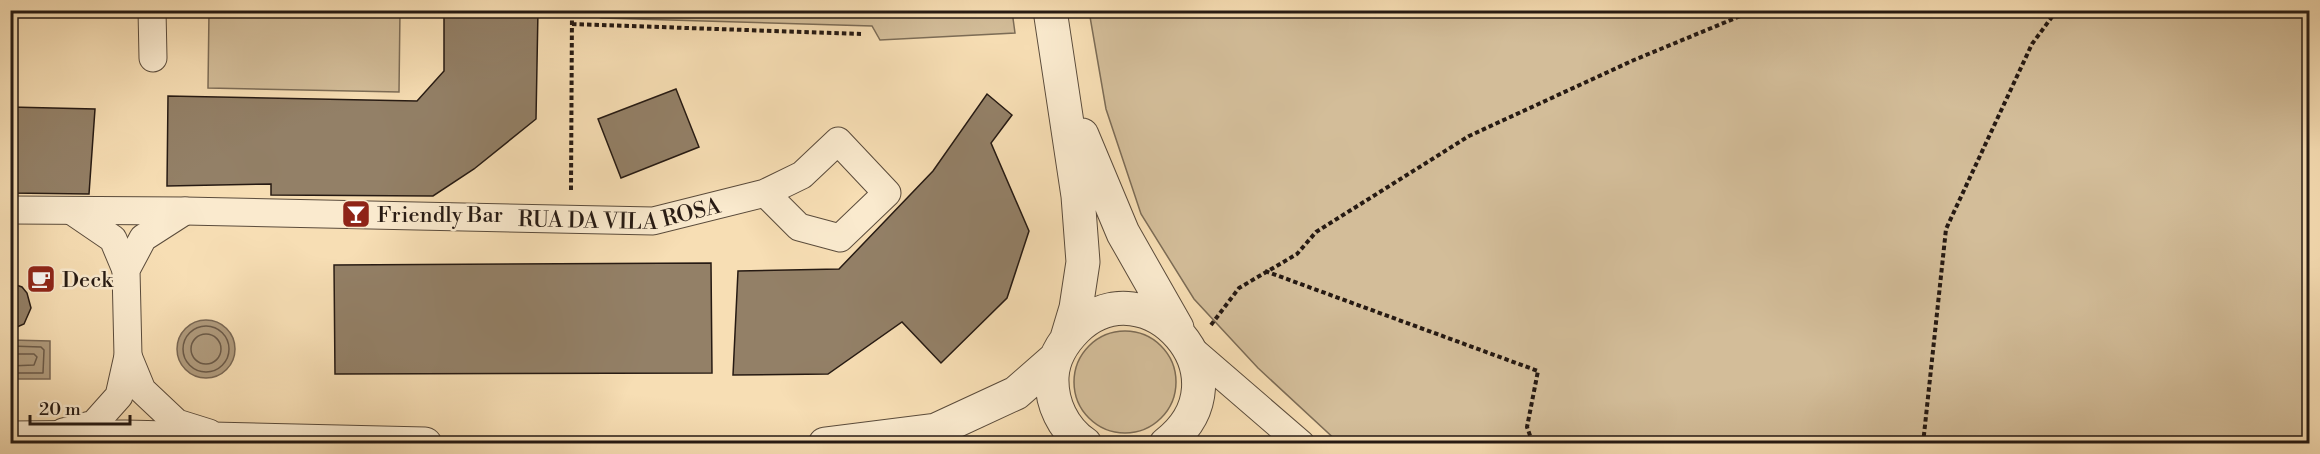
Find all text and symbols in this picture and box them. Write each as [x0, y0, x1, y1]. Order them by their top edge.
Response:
street label: RUA DA VILA ROSA [518, 192, 724, 236]
bar icon: Friendly Bar [340, 198, 372, 230]
place label: Friendly Bar [377, 202, 503, 229]
cafe icon: Deck [25, 263, 57, 295]
place label: Deck [62, 267, 114, 294]
scale bar [30, 388, 130, 426]
text: 20 m [39, 398, 81, 421]

